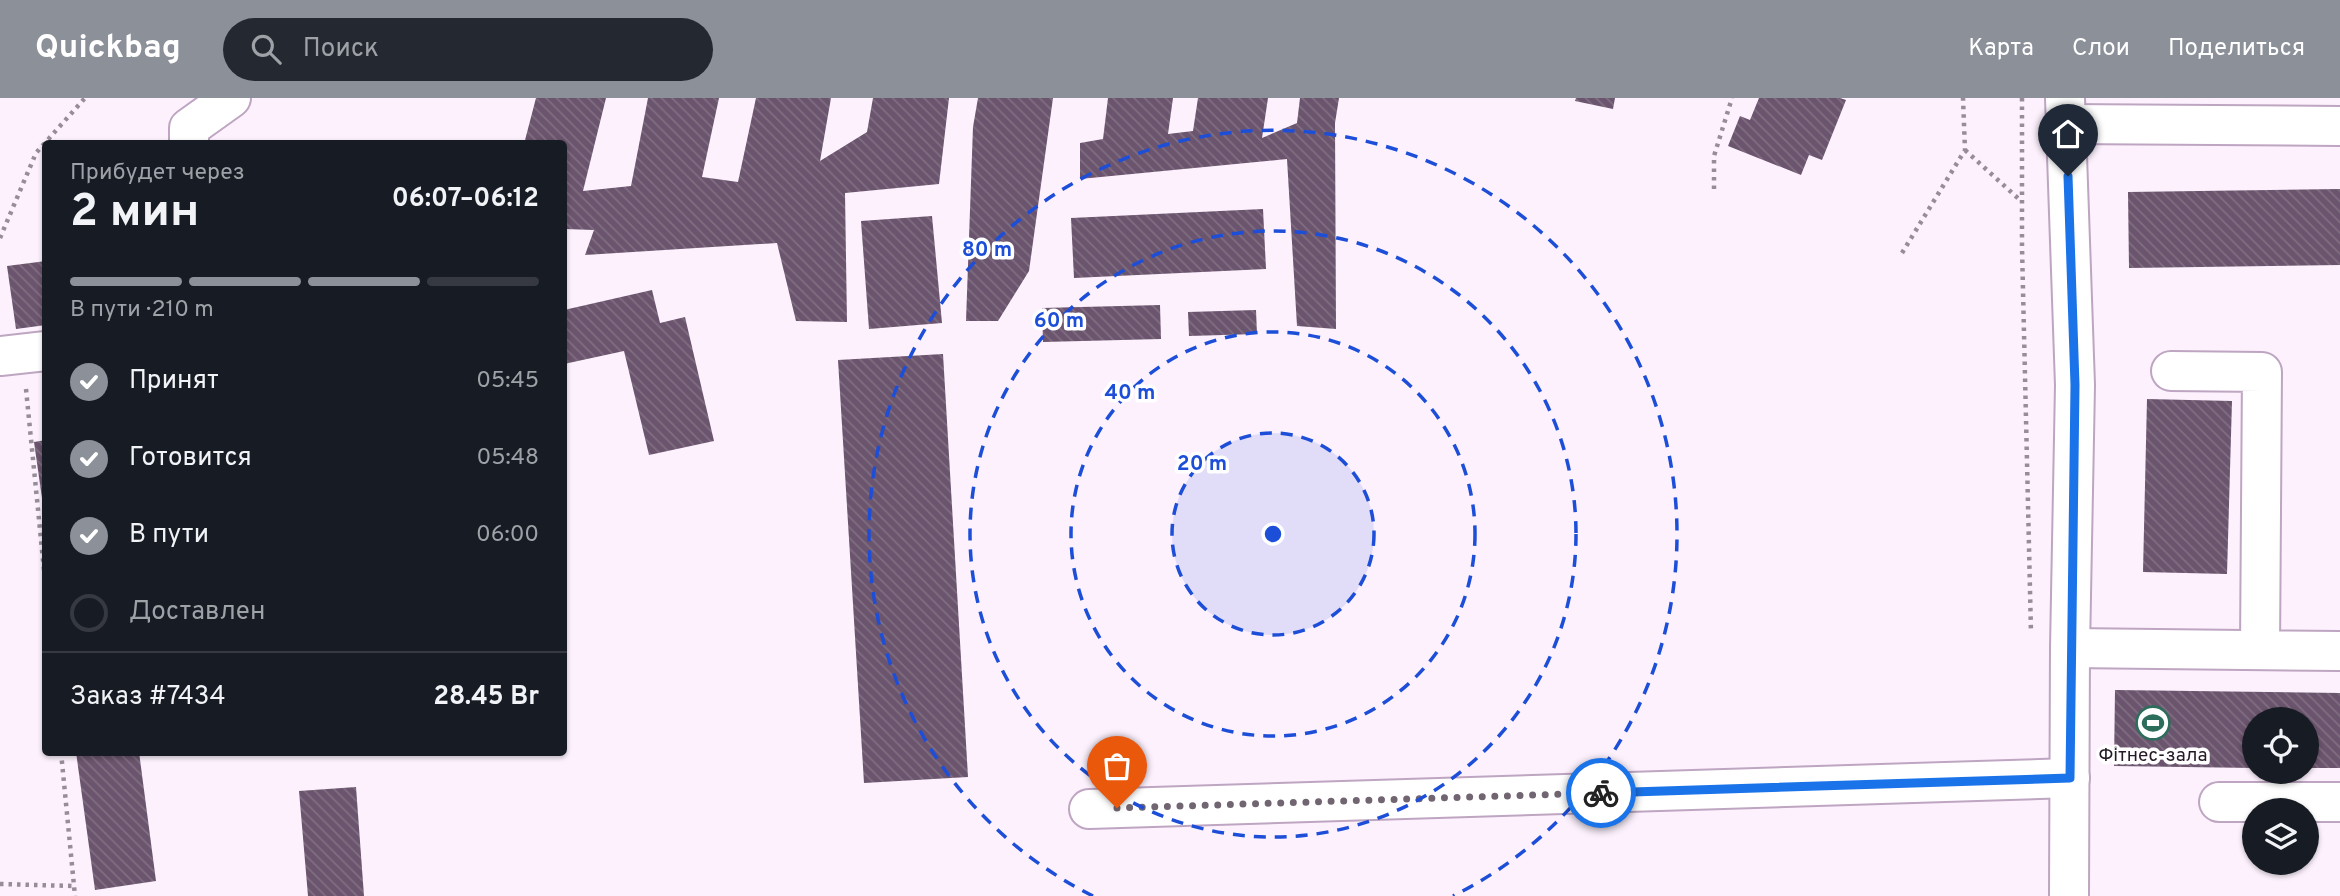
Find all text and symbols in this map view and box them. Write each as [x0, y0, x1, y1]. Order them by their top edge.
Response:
search box [223, 18, 713, 81]
text: Quickbag [35, 28, 181, 70]
icon: search [247, 30, 285, 68]
text: Поиск [303, 33, 379, 66]
text: Карта [1968, 34, 2034, 64]
text: Слои [2072, 34, 2130, 64]
text: Поделиться [2168, 34, 2305, 64]
pin [2038, 104, 2098, 176]
icon: home [2049, 115, 2087, 153]
text: Прибудет через [70, 159, 245, 188]
text: 06:07–06:12 [392, 183, 539, 216]
text: 2 мин [70, 184, 199, 243]
text: 80 m [962, 237, 1012, 264]
text: В пути · 210 m [70, 296, 214, 325]
text: 60 m [1034, 308, 1084, 335]
icon: check [70, 363, 108, 401]
text: Принят [129, 365, 219, 398]
text: 05:45 [476, 367, 539, 396]
text: 40 m [1105, 380, 1155, 407]
icon: check [70, 440, 108, 478]
text: Готовится [129, 442, 252, 475]
text: 05:48 [476, 444, 539, 473]
text: 20 m [1177, 451, 1227, 478]
icon: check [70, 517, 108, 555]
text: В пути [129, 519, 209, 552]
text: 06:00 [476, 521, 539, 550]
centre of rings [1261, 522, 1285, 546]
text: Доставлен [129, 596, 265, 629]
text: Заказ #7434 [70, 681, 226, 714]
text: 28.45 Br [433, 681, 539, 714]
sports icon: Фітнес-зала [2134, 704, 2172, 742]
map controls [2242, 707, 2319, 875]
button: locate [2242, 707, 2319, 784]
pin [1087, 736, 1147, 808]
place label: Фітнес-зала [2098, 744, 2208, 768]
icon: bag [1098, 747, 1136, 785]
courier [1566, 758, 1636, 828]
icon: bike [1582, 774, 1620, 812]
button: layers [2242, 798, 2319, 875]

